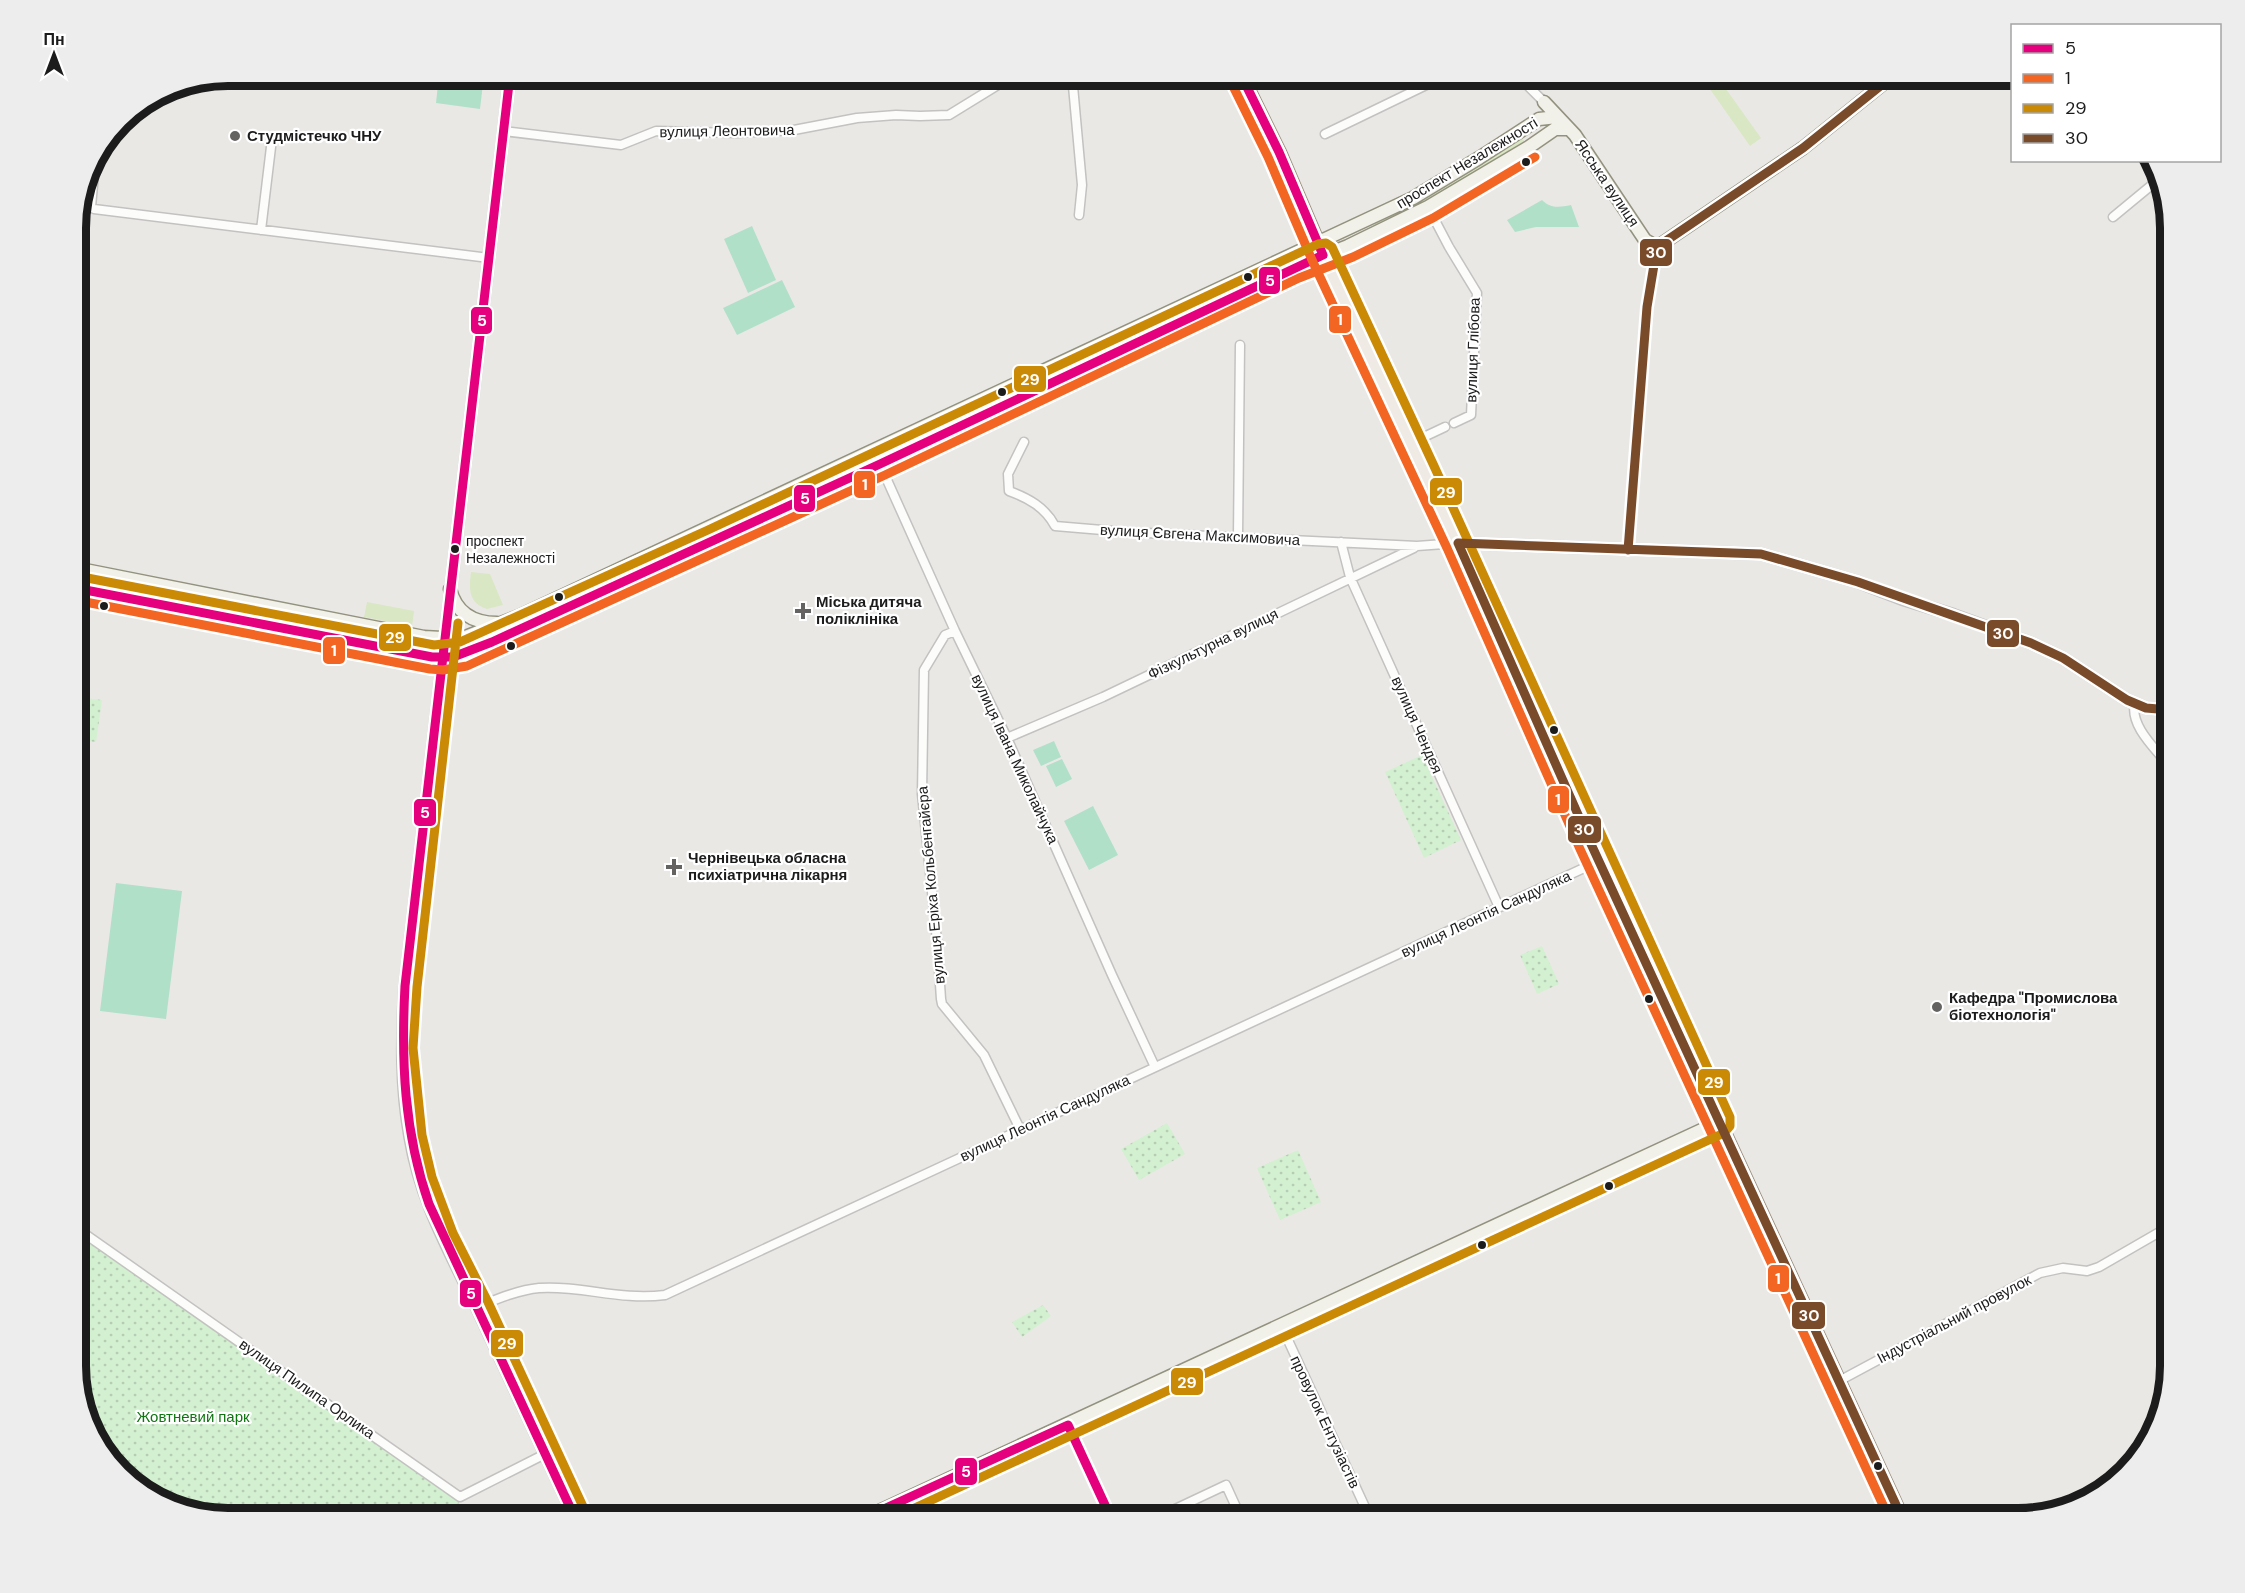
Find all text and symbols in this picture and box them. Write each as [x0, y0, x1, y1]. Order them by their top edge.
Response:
north arrow [24, 24, 84, 84]
legend [2011, 24, 2221, 162]
text: Пн [43, 29, 65, 50]
text: 5 [2065, 36, 2076, 60]
text: 1 [2065, 66, 2071, 90]
text: 29 [2065, 96, 2087, 120]
street label: проспект Незалежності [1393, 113, 1541, 213]
street label: вулиця Леонтовича [659, 120, 795, 142]
place label: Студмістечко ЧНУ [247, 126, 382, 146]
text: 30 [2065, 126, 2088, 150]
marker: Студмістечко ЧНУ [228, 129, 242, 143]
street label: Ясська вулиця [1570, 135, 1644, 231]
unlabelled marker [1520, 156, 1532, 168]
line badge: 30 [1639, 238, 1673, 267]
text: 30 [1646, 242, 1666, 263]
line badge: 5 [1258, 266, 1281, 295]
text: 5 [1265, 270, 1275, 291]
unlabelled marker [1242, 271, 1254, 283]
street label: вулиця Глібова [1461, 296, 1485, 403]
line badge: 1 [1328, 305, 1352, 334]
line badge: 5 [470, 306, 493, 335]
text: 1 [1337, 309, 1343, 330]
text: 5 [477, 310, 487, 331]
line badge: 29 [1013, 365, 1047, 393]
text: 29 [1020, 369, 1040, 390]
unlabelled marker [996, 386, 1008, 398]
line badge: 1 [853, 470, 876, 499]
text: 1 [862, 474, 868, 495]
line badge: 29 [1429, 477, 1463, 506]
text: 29 [1436, 482, 1456, 503]
line badge: 5 [793, 484, 816, 513]
text: 5 [800, 488, 810, 509]
street label: вулиця Євгена Максимовича [1099, 520, 1301, 550]
place label: проспект Незалежності [466, 532, 555, 567]
marker: проспект Незалежності [449, 543, 461, 555]
unlabelled marker [553, 591, 565, 603]
place label: Міська дитяча поліклініка [816, 592, 922, 629]
unlabelled marker [98, 600, 110, 612]
marker: Міська дитяча поліклініка [794, 602, 812, 620]
street label: Фізкультурна вулиця [1144, 604, 1282, 684]
line badge: 30 [1986, 619, 2020, 648]
line badge: 29 [378, 623, 412, 652]
text: 30 [1993, 623, 2013, 644]
text: 29 [385, 627, 405, 648]
line badge: 1 [322, 636, 346, 665]
text: 1 [331, 640, 337, 661]
unlabelled marker [505, 640, 517, 652]
street label: вулиця Івана Миколайчука [967, 671, 1063, 848]
street label: вулиця Чендея [1387, 673, 1447, 777]
unlabelled marker [1548, 724, 1560, 736]
street label: вулиця Еріха Кольбенгайєра [912, 785, 950, 985]
line badge: 1 [1547, 785, 1570, 814]
text: 1 [1555, 789, 1561, 810]
line badge: 5 [413, 798, 437, 827]
text: 5 [420, 802, 430, 823]
line badge: 30 [1567, 815, 1602, 844]
text: 30 [1574, 819, 1594, 840]
place label: Чернівецька обласна психіатрична лікарня [688, 848, 847, 885]
marker: Чернівецька обласна психіатрична лікарня [665, 858, 683, 876]
street label: вулиця Леонтія Сандуляка [1398, 865, 1575, 962]
place label: Кафедра "Промислова біотехнологія" [1949, 988, 2118, 1025]
unlabelled marker [1643, 993, 1655, 1005]
marker: Кафедра "Промислова біотехнологія" [1930, 1000, 1944, 1014]
line badge: 29 [1697, 1068, 1731, 1096]
street label: вулиця Леонтія Сандуляка [957, 1069, 1134, 1166]
text: 29 [1704, 1072, 1724, 1093]
unlabelled marker [1603, 1180, 1615, 1192]
unlabelled marker [1476, 1239, 1488, 1251]
line badge: 1 [1767, 1264, 1790, 1293]
text: 1 [1775, 1268, 1781, 1289]
street label: Індустріальний провулок [1873, 1270, 2035, 1368]
line badge: 5 [459, 1279, 482, 1308]
text: 5 [466, 1283, 476, 1304]
line badge: 30 [1791, 1301, 1826, 1330]
text: 30 [1799, 1305, 1819, 1326]
line badge: 29 [490, 1329, 524, 1358]
text: 29 [497, 1333, 517, 1354]
street label: вулиця Пилипа Орлика [235, 1335, 379, 1444]
street label: провулок Ентузіастів [1285, 1352, 1365, 1492]
line badge: 29 [1170, 1367, 1204, 1396]
text: 29 [1177, 1372, 1197, 1393]
park label: Жовтневий парк [136, 1407, 250, 1427]
line badge: 5 [954, 1457, 978, 1486]
unlabelled marker [1872, 1460, 1884, 1472]
text: 5 [961, 1461, 971, 1482]

